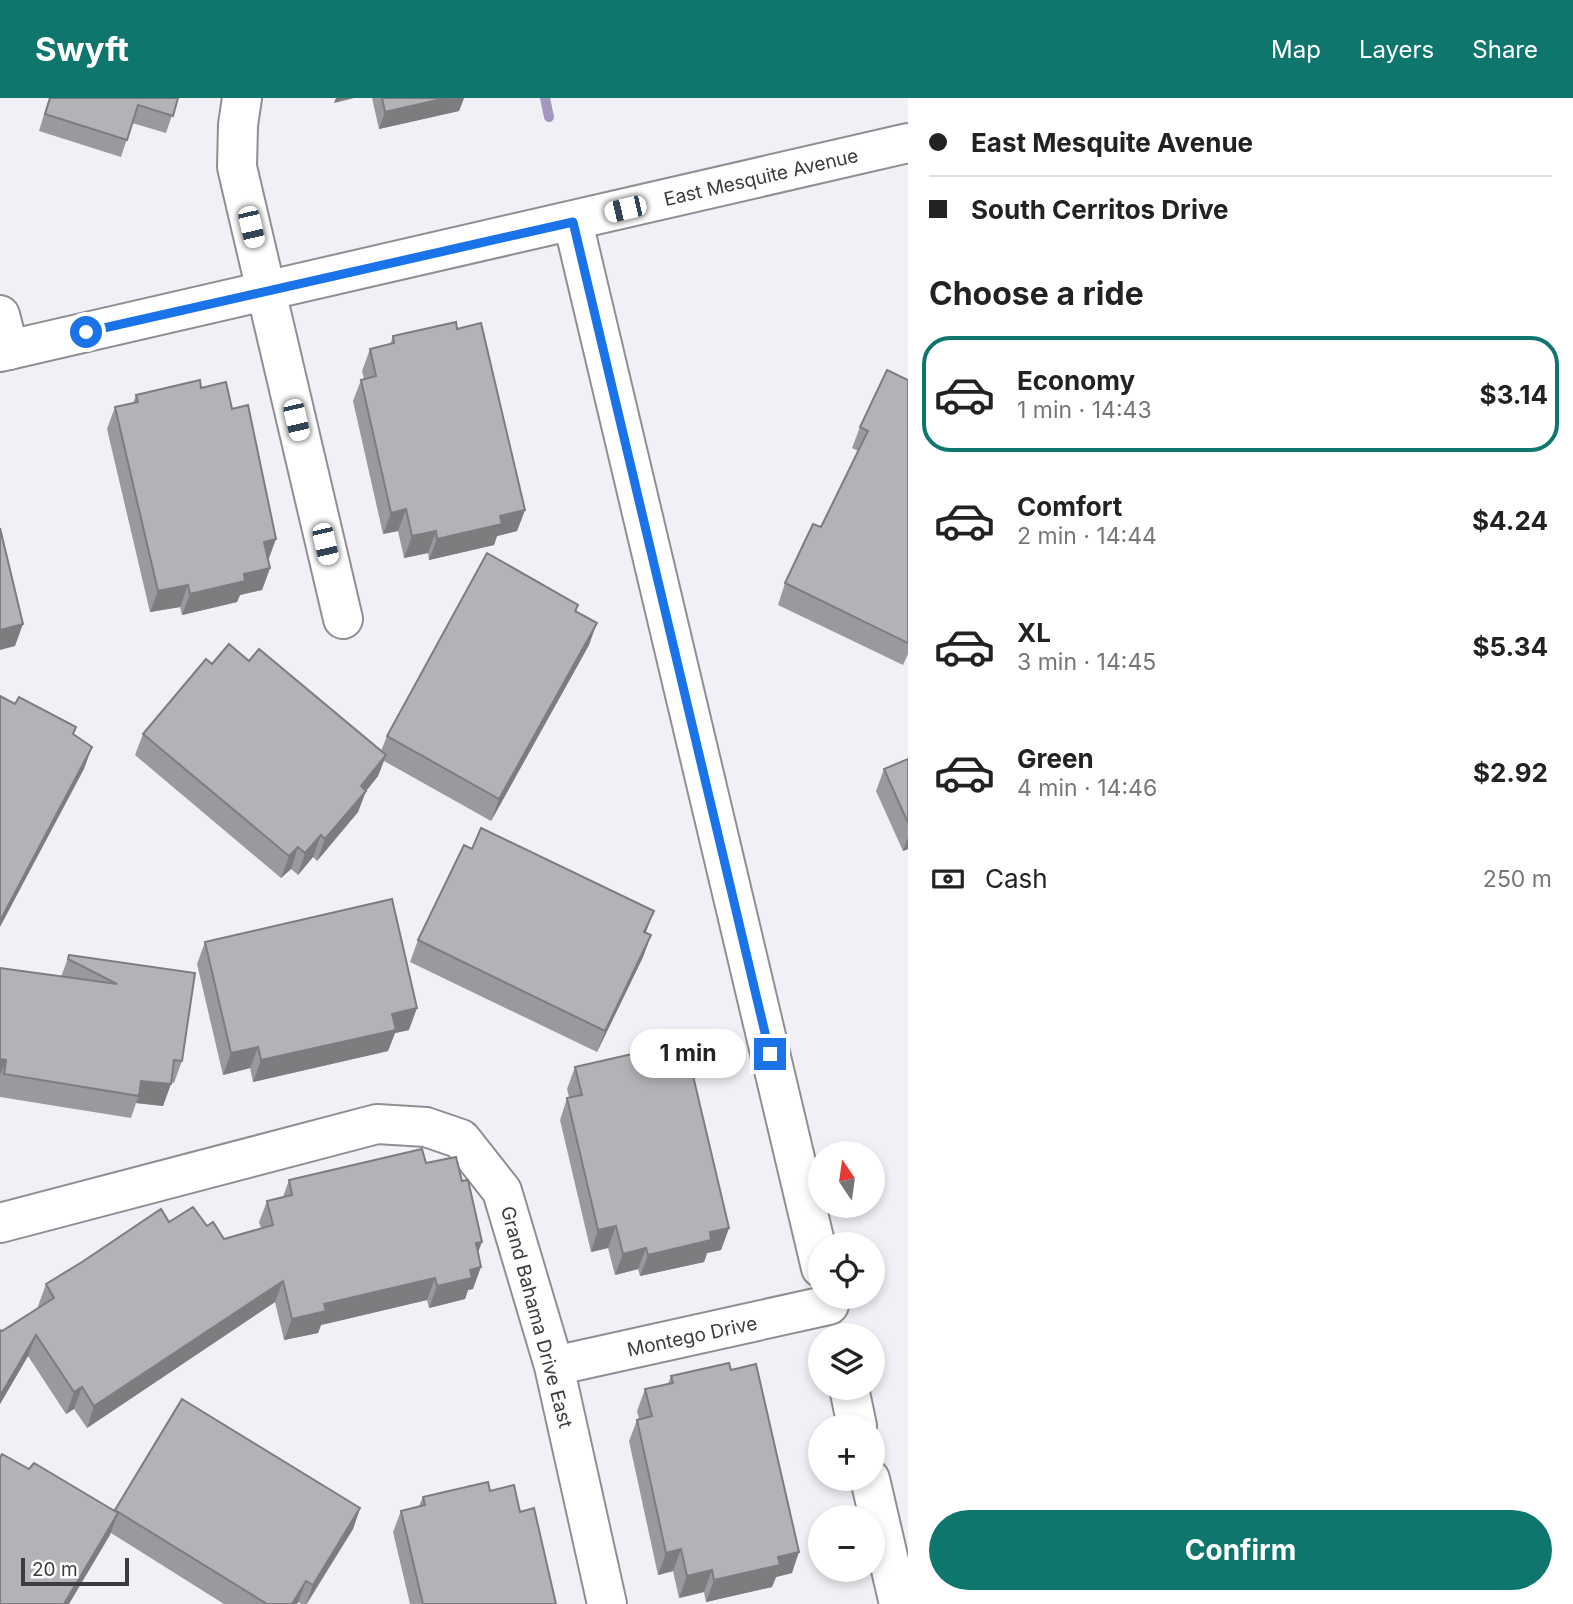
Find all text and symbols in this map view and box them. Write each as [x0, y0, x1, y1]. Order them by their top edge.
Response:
text: Swyft [35, 29, 129, 69]
text: Map [1271, 35, 1321, 64]
text: Layers [1359, 35, 1434, 64]
text: Share [1472, 35, 1538, 64]
text: East Mesquite Avenue [971, 127, 1253, 158]
street label: East Mesquite Avenue [662, 144, 860, 211]
car [603, 194, 648, 224]
text: South Cerritos Drive [971, 194, 1229, 225]
car [237, 204, 266, 250]
text: Choose a ride [929, 274, 1144, 313]
route start [70, 316, 102, 348]
icon: car [933, 363, 996, 426]
text: Economy [1017, 365, 1135, 396]
text: $3.14 [1480, 379, 1548, 410]
text: 1 min · 14:43 [1017, 396, 1152, 424]
car [282, 397, 311, 443]
icon: car [933, 489, 996, 552]
text: Comfort [1017, 491, 1122, 522]
text: $4.24 [1472, 505, 1548, 536]
car [311, 521, 340, 567]
text: 2 min · 14:44 [1017, 522, 1157, 550]
icon: car [933, 615, 996, 678]
text: XL [1017, 617, 1051, 648]
text: $5.34 [1473, 631, 1548, 662]
text: 3 min · 14:45 [1017, 648, 1156, 676]
icon: car [933, 741, 996, 804]
text: Green [1017, 743, 1094, 774]
text: $2.92 [1473, 757, 1548, 788]
text: 4 min · 14:46 [1017, 774, 1157, 802]
icon: cash [929, 860, 967, 898]
text: Cash [985, 863, 1048, 894]
text: 250 m [1483, 865, 1552, 893]
callout: 1 min [630, 1030, 746, 1079]
route end [754, 1038, 786, 1070]
text: 1 min [660, 1039, 716, 1067]
north arrow [808, 1141, 886, 1218]
map controls [808, 1141, 885, 1582]
street label: Grand Bahama Drive East [496, 1204, 577, 1431]
button: locate [808, 1232, 885, 1309]
street label: Montego Drive [625, 1311, 759, 1362]
button: layers [808, 1323, 885, 1400]
button: + [808, 1414, 885, 1491]
button: − [808, 1505, 885, 1582]
button: Confirm [929, 1510, 1552, 1590]
scale bar [21, 1555, 130, 1587]
text: 20 m [32, 1558, 78, 1581]

